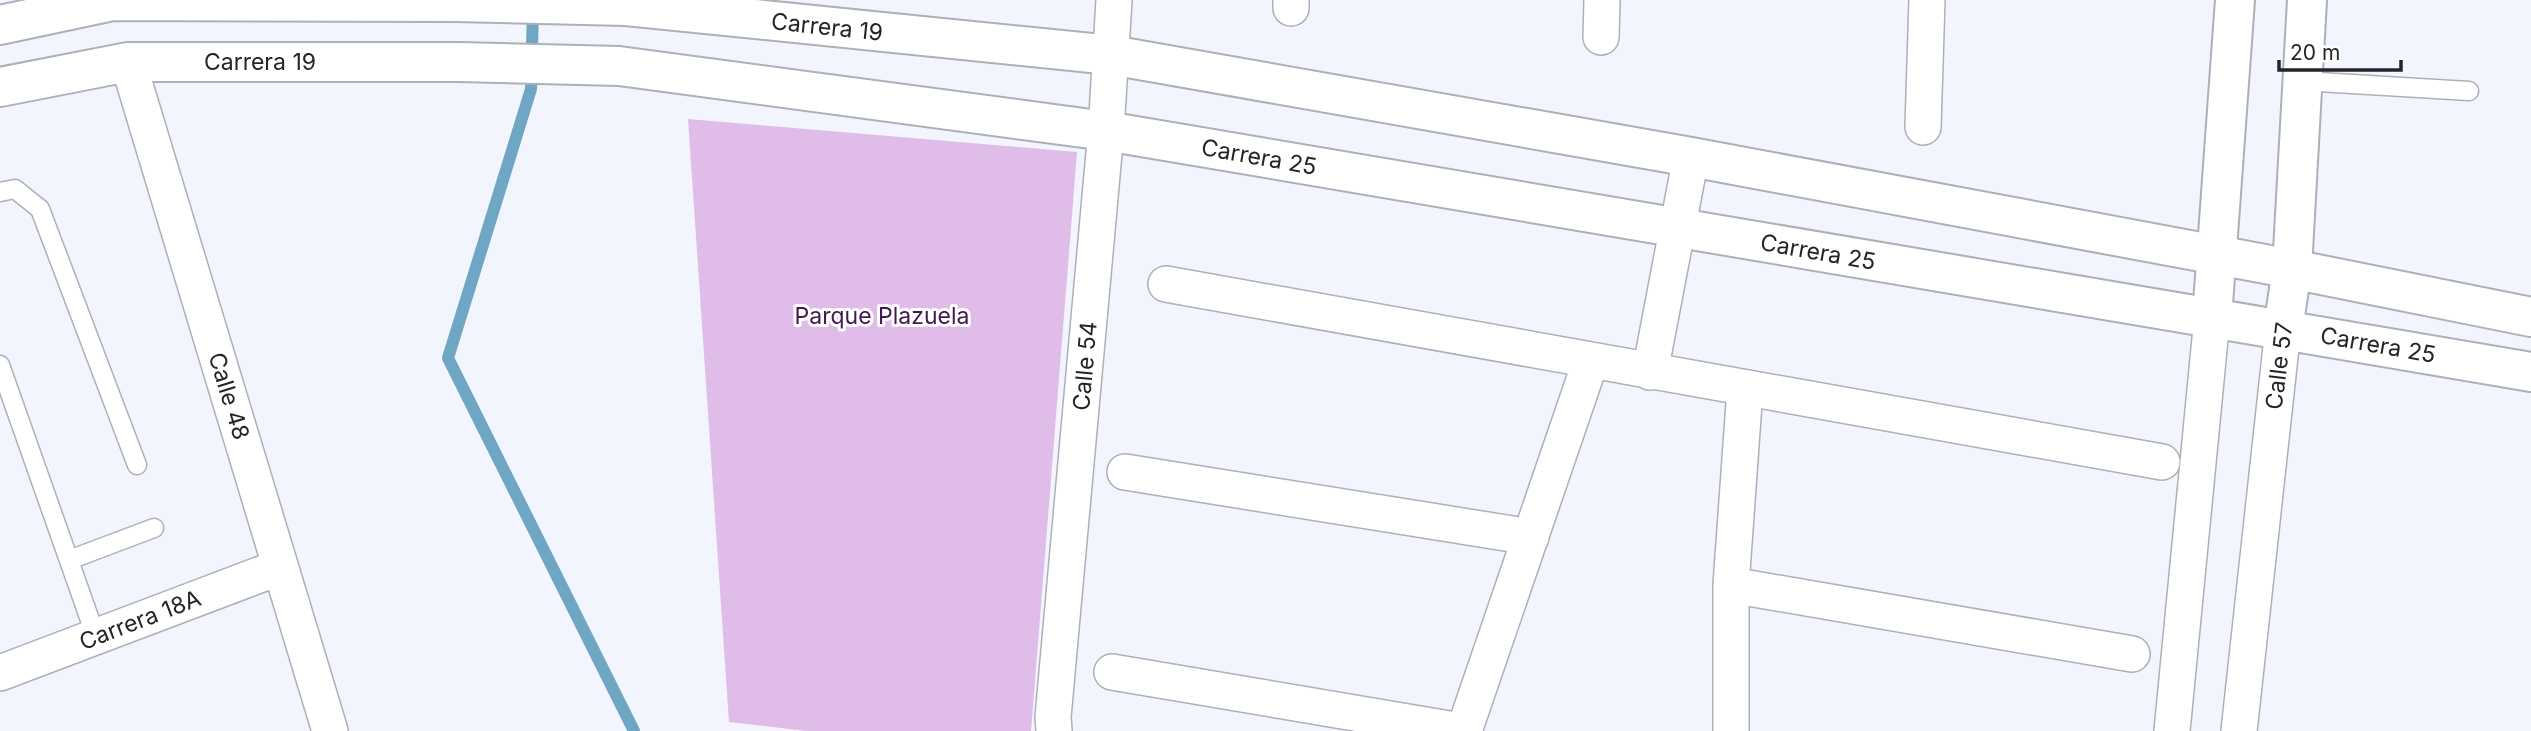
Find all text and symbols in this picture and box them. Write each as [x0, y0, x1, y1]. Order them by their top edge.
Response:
street label: Carrera 19 [770, 7, 884, 47]
scale bar [2279, 28, 2402, 72]
text: 20 m [2290, 40, 2340, 65]
street label: Carrera 19 [204, 48, 316, 76]
street label: Carrera 25 [1199, 133, 1319, 181]
street label: Carrera 25 [1758, 228, 1878, 276]
park label: Parque Plazuela [795, 302, 969, 330]
street label: Calle 54 [1067, 320, 1103, 412]
street label: Calle 57 [2260, 321, 2298, 411]
street label: Carrera 25 [2318, 321, 2438, 369]
street label: Calle 48 [202, 349, 256, 443]
street label: Carrera 18A [75, 584, 205, 656]

